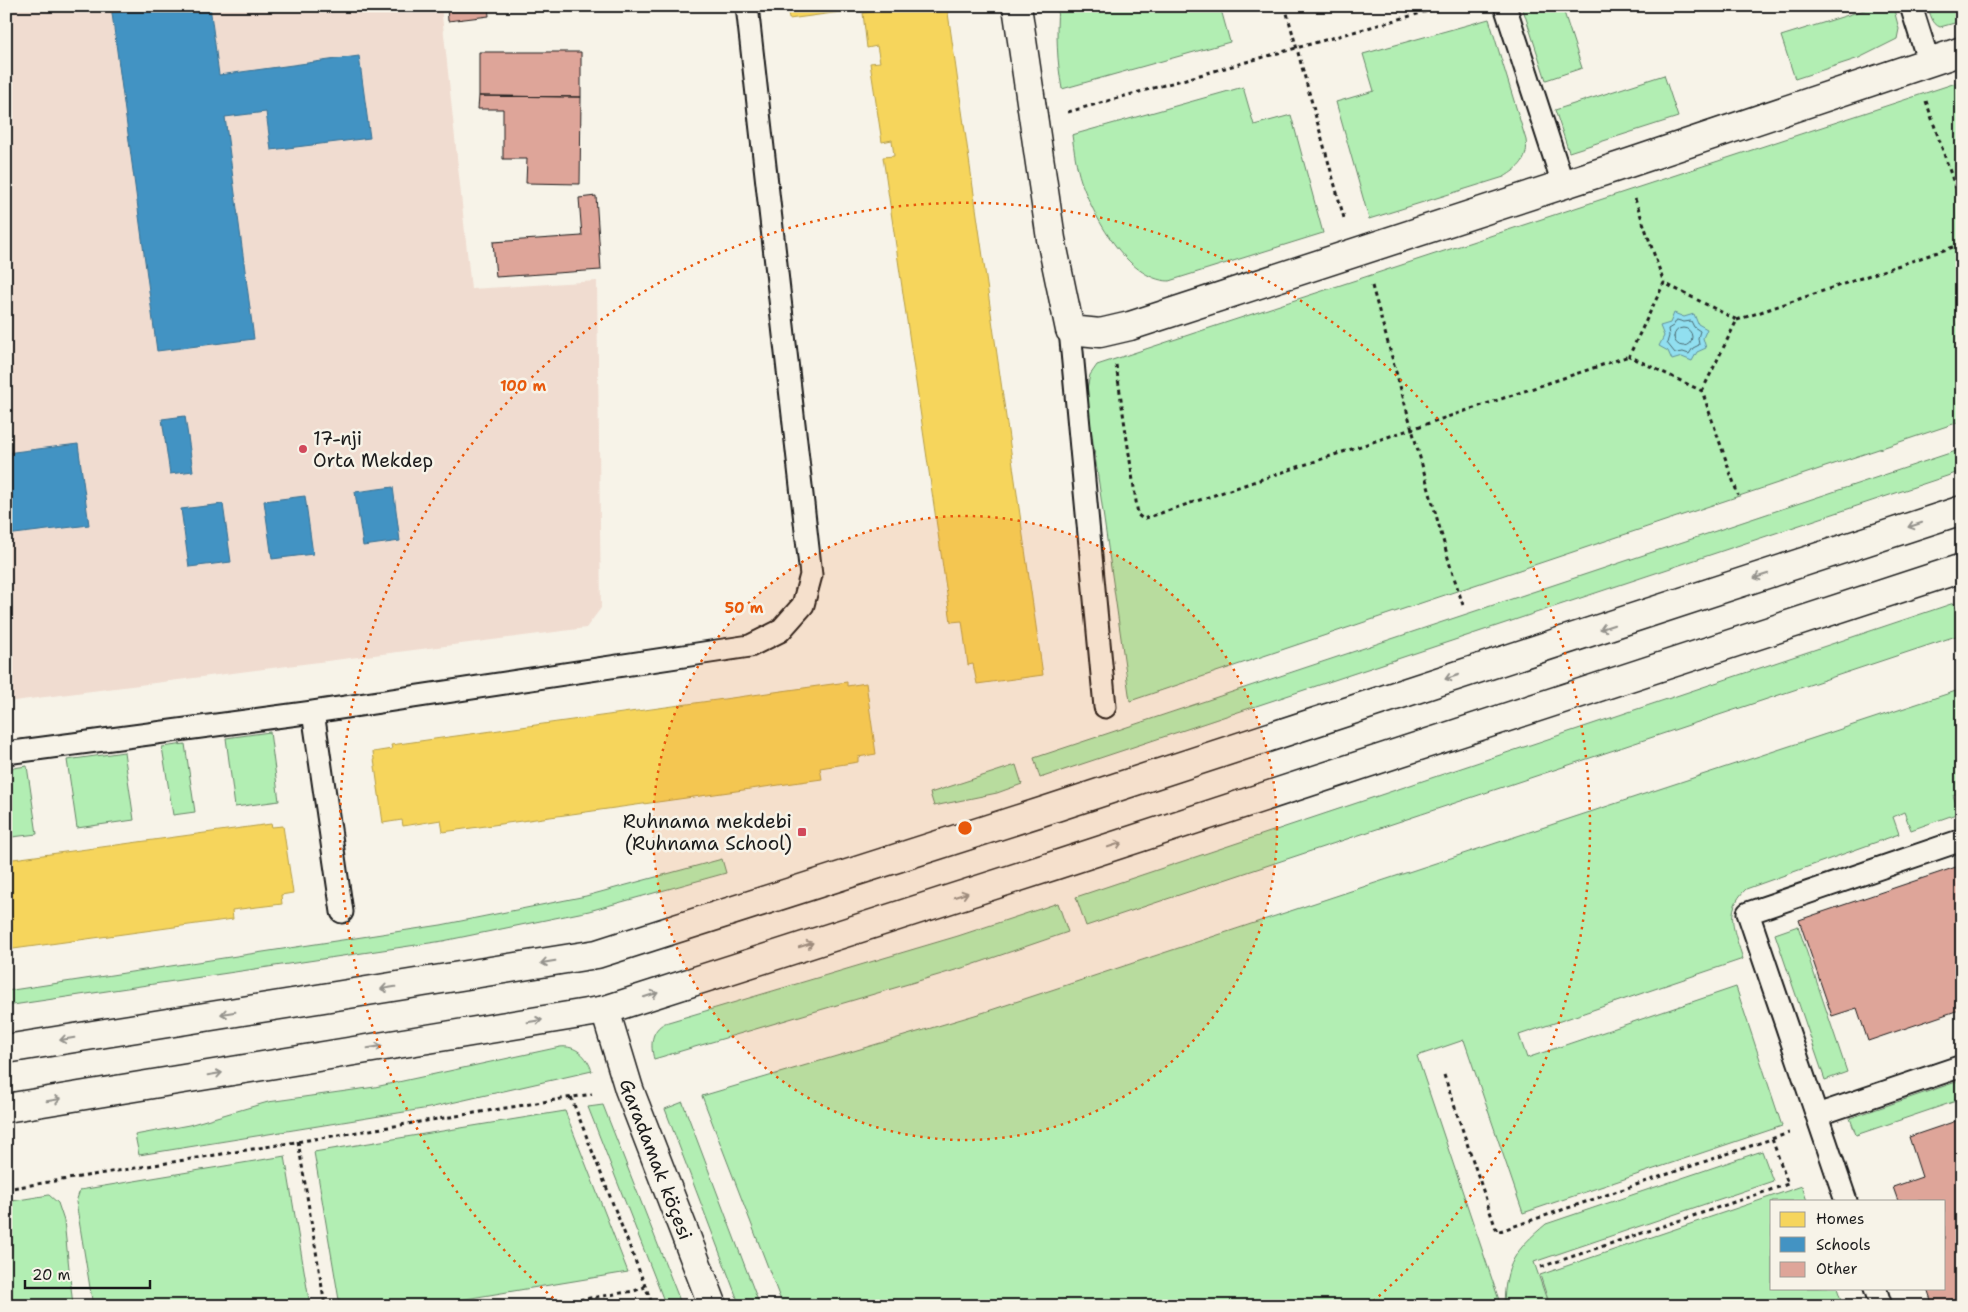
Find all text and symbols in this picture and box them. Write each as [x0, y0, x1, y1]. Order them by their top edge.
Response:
text: 100 m [500, 376, 546, 396]
place label: 17-nji Orta Mekdep [313, 426, 433, 473]
marker: 17-nji Orta Mekdep [297, 443, 309, 455]
one-way arrow [1908, 521, 1924, 531]
one-way arrow [1754, 572, 1769, 581]
text: 50 m [725, 598, 764, 618]
one-way arrow [1599, 622, 1615, 632]
one-way arrow [1445, 673, 1461, 683]
place label: Ruhnama mekdebi (Ruhnama School) [623, 809, 792, 856]
centre of rings [956, 819, 974, 837]
marker: Ruhnama mekdebi (Ruhnama School) [796, 826, 808, 838]
one-way arrow [1107, 840, 1123, 850]
one-way arrow [952, 890, 968, 900]
one-way arrow [798, 940, 813, 949]
one-way arrow [541, 957, 557, 967]
one-way arrow [380, 983, 396, 993]
one-way arrow [643, 989, 659, 999]
one-way arrow [220, 1009, 236, 1019]
one-way arrow [527, 1016, 543, 1026]
one-way arrow [59, 1035, 75, 1045]
one-way arrow [367, 1042, 383, 1052]
one-way arrow [206, 1068, 222, 1078]
street label: Garadamak köçesi [614, 1076, 698, 1244]
one-way arrow [46, 1094, 62, 1104]
legend [1770, 1200, 1946, 1290]
text: Homes [1816, 1209, 1864, 1229]
text: Schools [1816, 1235, 1871, 1255]
scale bar [25, 1257, 150, 1289]
text: Other [1816, 1259, 1858, 1279]
text: 20 m [32, 1265, 71, 1285]

